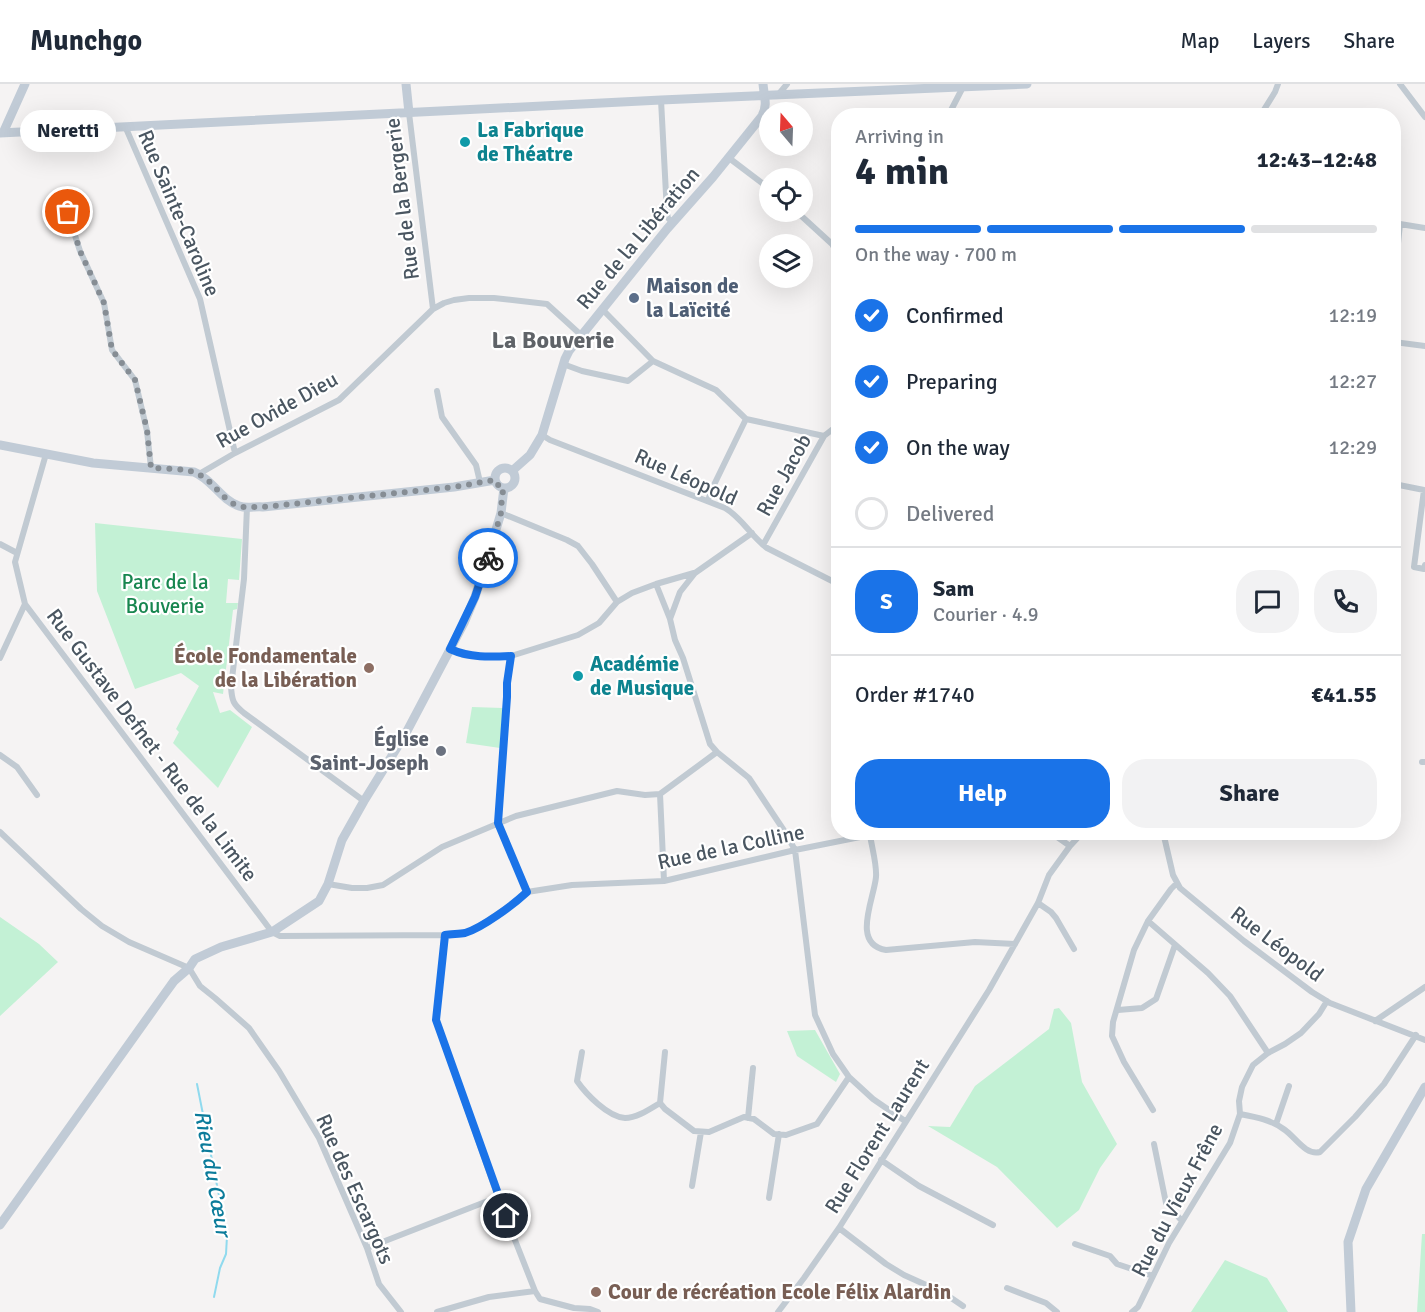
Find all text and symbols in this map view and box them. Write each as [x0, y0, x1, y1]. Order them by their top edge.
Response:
text: Munchgo [30, 24, 142, 58]
text: Map [1181, 28, 1219, 54]
text: Layers [1252, 28, 1310, 54]
text: Share [1343, 28, 1395, 54]
north arrow [759, 102, 813, 156]
map controls [759, 102, 813, 288]
callout: Neretti [20, 110, 116, 152]
street label: Rue de la Bergerie [379, 116, 425, 282]
place label: La Fabrique de Théatre [477, 117, 584, 167]
text: Neretti [37, 118, 99, 143]
text: Arriving in [855, 124, 944, 149]
street label: Rue Sainte-Caroline [132, 126, 226, 300]
marker: La Fabrique de Théatre [458, 135, 472, 149]
text: 12:43–12:48 [1257, 146, 1377, 173]
text: 4 min [855, 147, 949, 195]
street label: Rue de la Libération [571, 162, 705, 314]
button: locate [759, 168, 813, 222]
pin [42, 186, 93, 237]
icon: bag [51, 195, 84, 228]
button: layers [759, 234, 813, 288]
text: On the way · 700 m [855, 242, 1017, 267]
place label: Maison de la Laïcité [646, 273, 739, 323]
marker: Maison de la Laïcité [627, 291, 641, 305]
icon: check [855, 299, 888, 332]
text: Confirmed [906, 302, 1004, 329]
text: 12:19 [1328, 303, 1377, 328]
district label: La Bouverie [492, 325, 614, 355]
icon: check [855, 365, 888, 398]
street label: Rue Ovide Dieu [212, 366, 342, 454]
text: Preparing [906, 368, 998, 395]
text: 12:27 [1328, 369, 1377, 394]
street label: Rue Jacob [751, 429, 817, 521]
icon: check [855, 431, 888, 464]
text: On the way [906, 434, 1010, 461]
text: 12:29 [1328, 435, 1377, 460]
street label: Rue Léopold [631, 443, 741, 511]
text: Delivered [906, 500, 994, 527]
courier [458, 528, 518, 588]
icon: bike [472, 542, 505, 575]
park label: Parc de la Bouverie [121, 569, 209, 619]
button: chat [1236, 570, 1299, 633]
button: phone [1314, 570, 1377, 633]
text: Sam [933, 575, 974, 602]
text: S [880, 588, 893, 615]
text: Courier · 4.9 [933, 602, 1039, 627]
street label: Rue Gustave Defnet - Rue de la Limite [41, 604, 263, 886]
place label: École Fondamentale de la Libération [174, 642, 357, 693]
place label: Académie de Musique [590, 651, 694, 701]
marker: École Fondamentale de la Libération [362, 661, 376, 675]
marker: Académie de Musique [571, 669, 585, 683]
text: Order #1740 [855, 681, 975, 708]
text: €41.55 [1311, 681, 1377, 708]
place label: Église Saint-Joseph [310, 725, 429, 776]
marker: Église Saint-Joseph [434, 744, 448, 758]
button: Help [855, 759, 1110, 828]
button: Share [1122, 759, 1377, 828]
street label: Rue de la Colline [655, 819, 807, 875]
street label: Rue Léopold [1225, 901, 1329, 987]
street label: Rue Florent Laurent [819, 1054, 935, 1218]
water label: Rieu du Cœur [189, 1108, 238, 1241]
street label: Rue des Escargots [310, 1110, 400, 1268]
street label: Rue du Vieux Frêne [1126, 1119, 1228, 1281]
pin [480, 1190, 531, 1241]
icon: home [489, 1199, 522, 1232]
place label: Cour de récréation Ecole Félix Alardin [608, 1279, 951, 1305]
marker: Cour de récréation Ecole Félix Alardin [589, 1285, 603, 1299]

